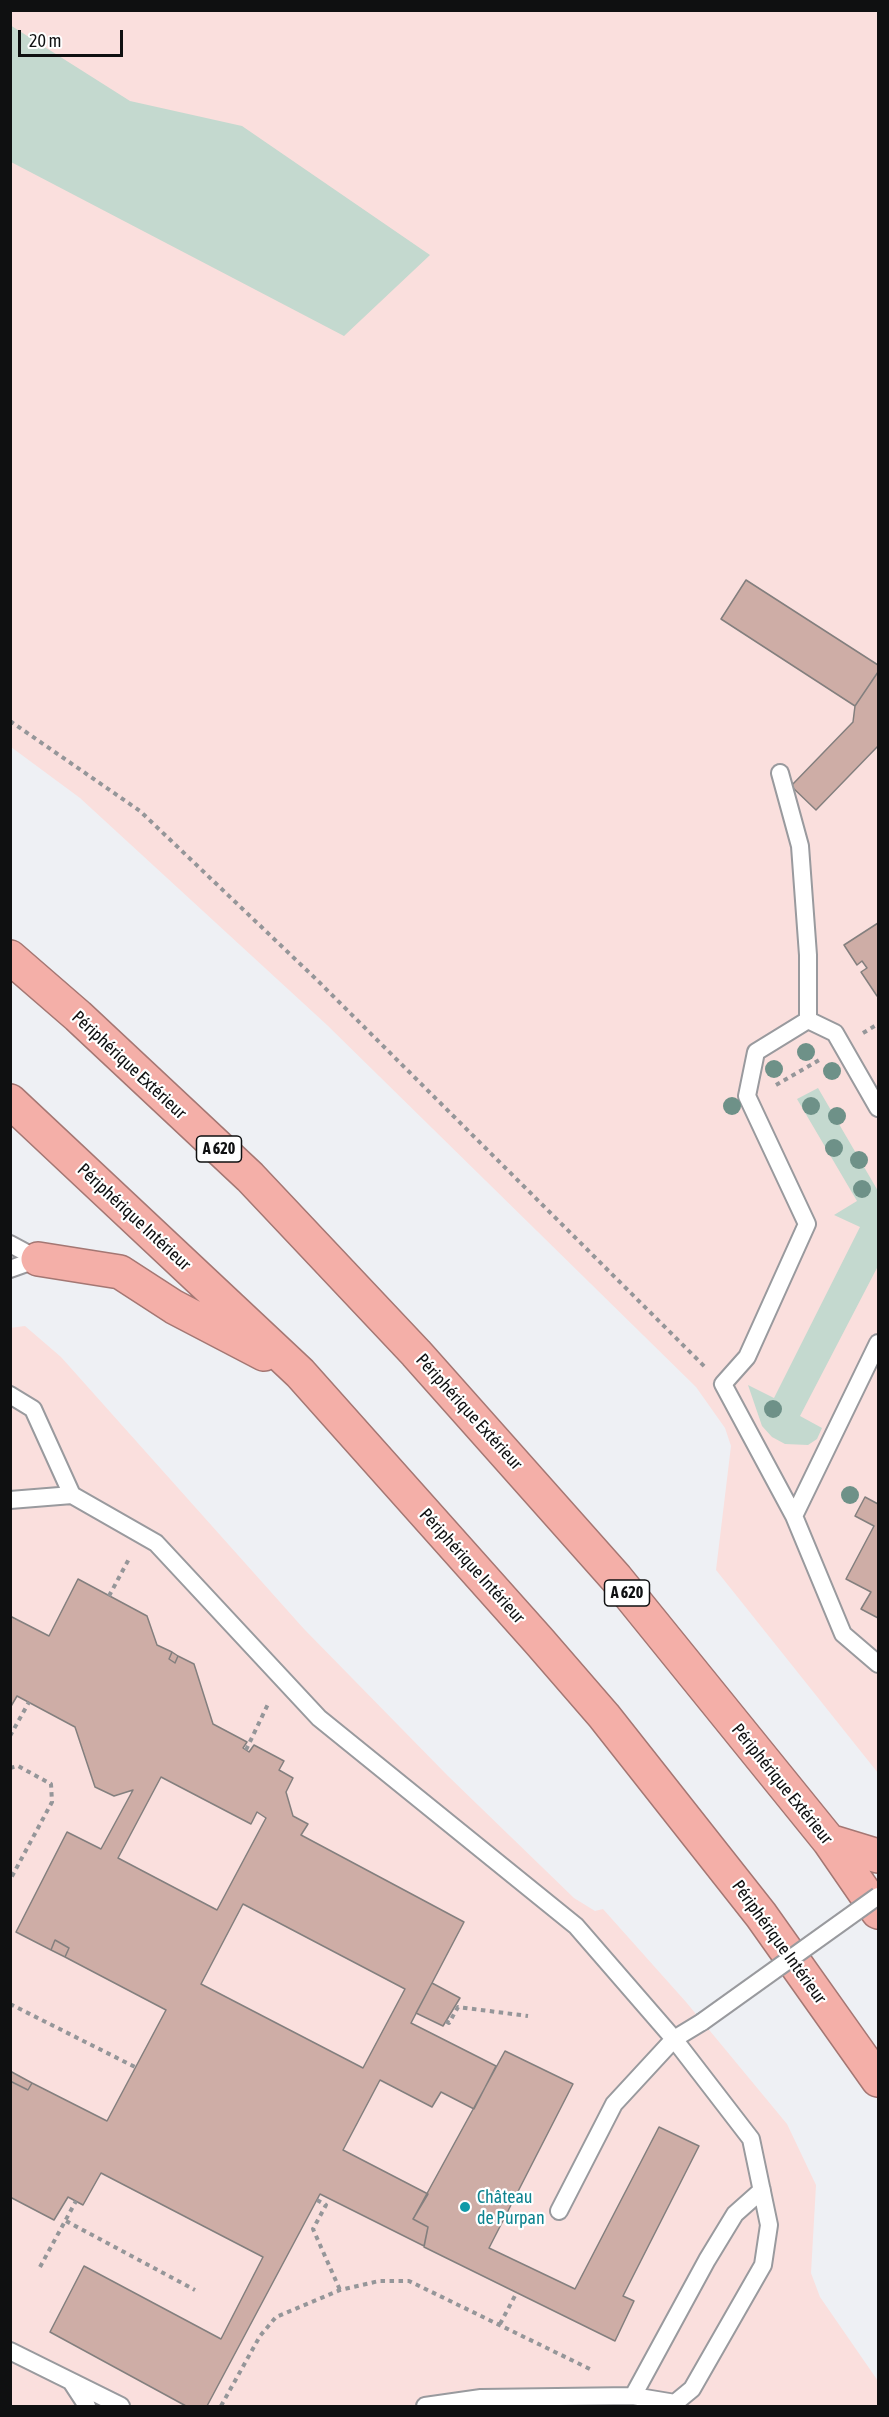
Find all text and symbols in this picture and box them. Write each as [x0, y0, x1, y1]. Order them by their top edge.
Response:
scale bar [21, 18, 126, 56]
text: 20 m [29, 30, 61, 51]
street label: Périphérique Extérieur [67, 1006, 191, 1124]
road number: A 620 [196, 1136, 242, 1162]
street label: Périphérique Intérieur [73, 1159, 195, 1275]
street label: Périphérique Extérieur [411, 1350, 527, 1474]
street label: Périphérique Intérieur [415, 1504, 529, 1628]
road number: A 620 [604, 1580, 650, 1606]
street label: Périphérique Extérieur [727, 1719, 837, 1849]
street label: Périphérique Intérieur [727, 1876, 831, 2008]
place label: Château de Purpan [477, 2186, 545, 2228]
marker: Château de Purpan [458, 2200, 472, 2214]

